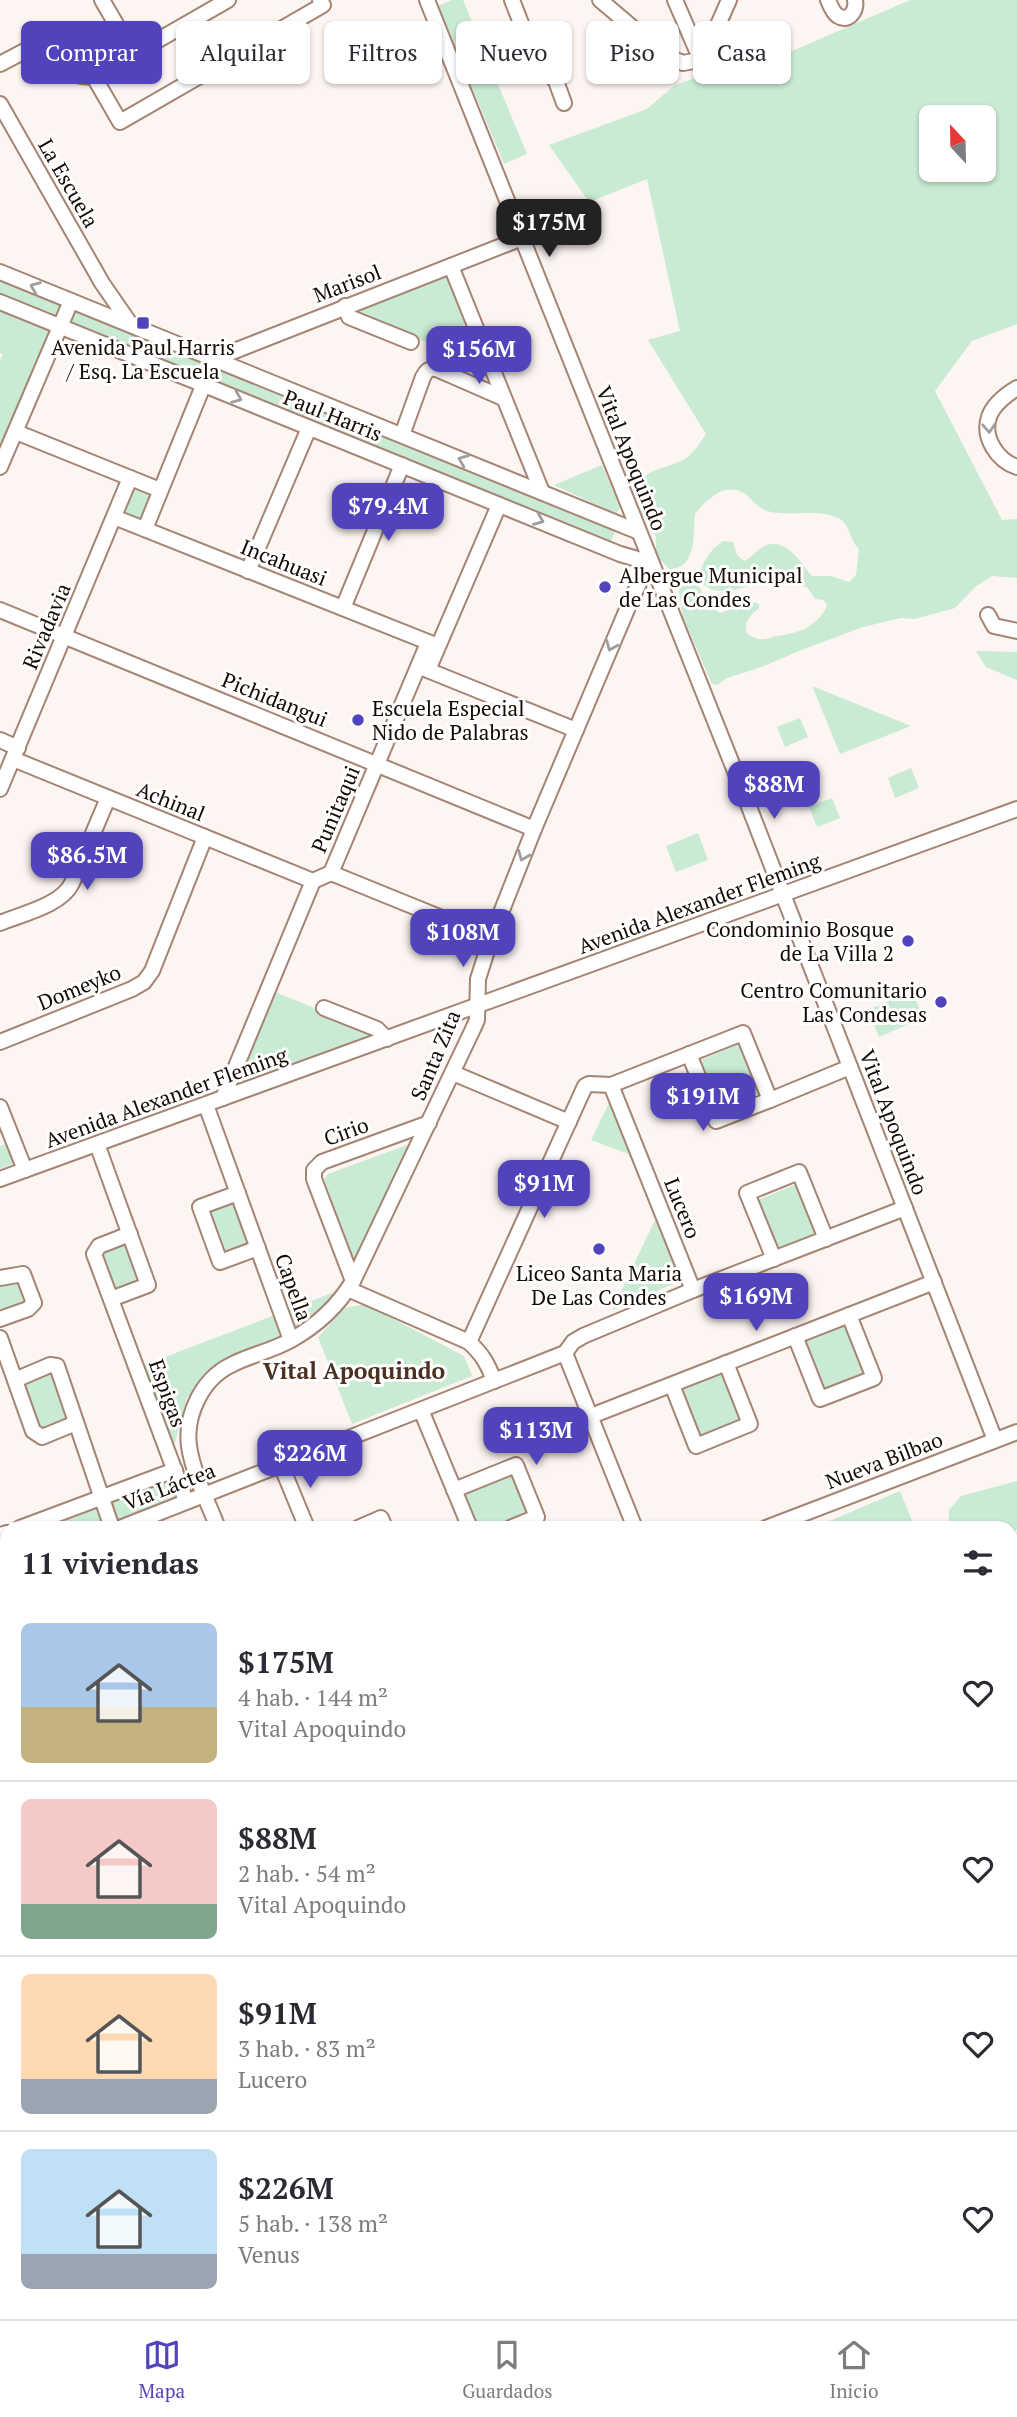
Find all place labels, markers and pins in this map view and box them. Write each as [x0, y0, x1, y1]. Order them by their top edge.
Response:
pin: $175M [500, 200, 598, 259]
marker: Avenida Paul Harris / Esq. La Escuela [135, 315, 151, 331]
pin: $156M [430, 326, 528, 386]
place label: Avenida Paul Harris / Esq. La Escuela [51, 333, 235, 385]
pin: $79.4M [331, 484, 445, 543]
place label: Albergue Municipal de Las Condes [619, 561, 802, 613]
marker: Albergue Municipal de Las Condes [597, 579, 613, 595]
place label: Escuela Especial Nido de Palabras [372, 694, 529, 746]
marker: Escuela Especial Nido de Palabras [350, 712, 366, 728]
pin: $88M [733, 762, 815, 821]
pin: $86.5M [30, 832, 144, 892]
pin: $108M [414, 909, 512, 969]
place label: Condominio Bosque de La Villa 2 [706, 915, 894, 967]
marker: Condominio Bosque de La Villa 2 [900, 933, 916, 949]
place label: Centro Comunitario Las Condesas [740, 976, 927, 1028]
marker: Centro Comunitario Las Condesas [933, 994, 949, 1010]
pin: $191M [654, 1074, 752, 1133]
pin: $91M [503, 1160, 585, 1220]
marker: Liceo Santa Maria De Las Condes [591, 1241, 607, 1257]
place label: Liceo Santa Maria De Las Condes [516, 1259, 682, 1311]
pin: $169M [707, 1274, 805, 1333]
pin: $113M [487, 1408, 585, 1467]
pin: $226M [261, 1430, 359, 1490]

